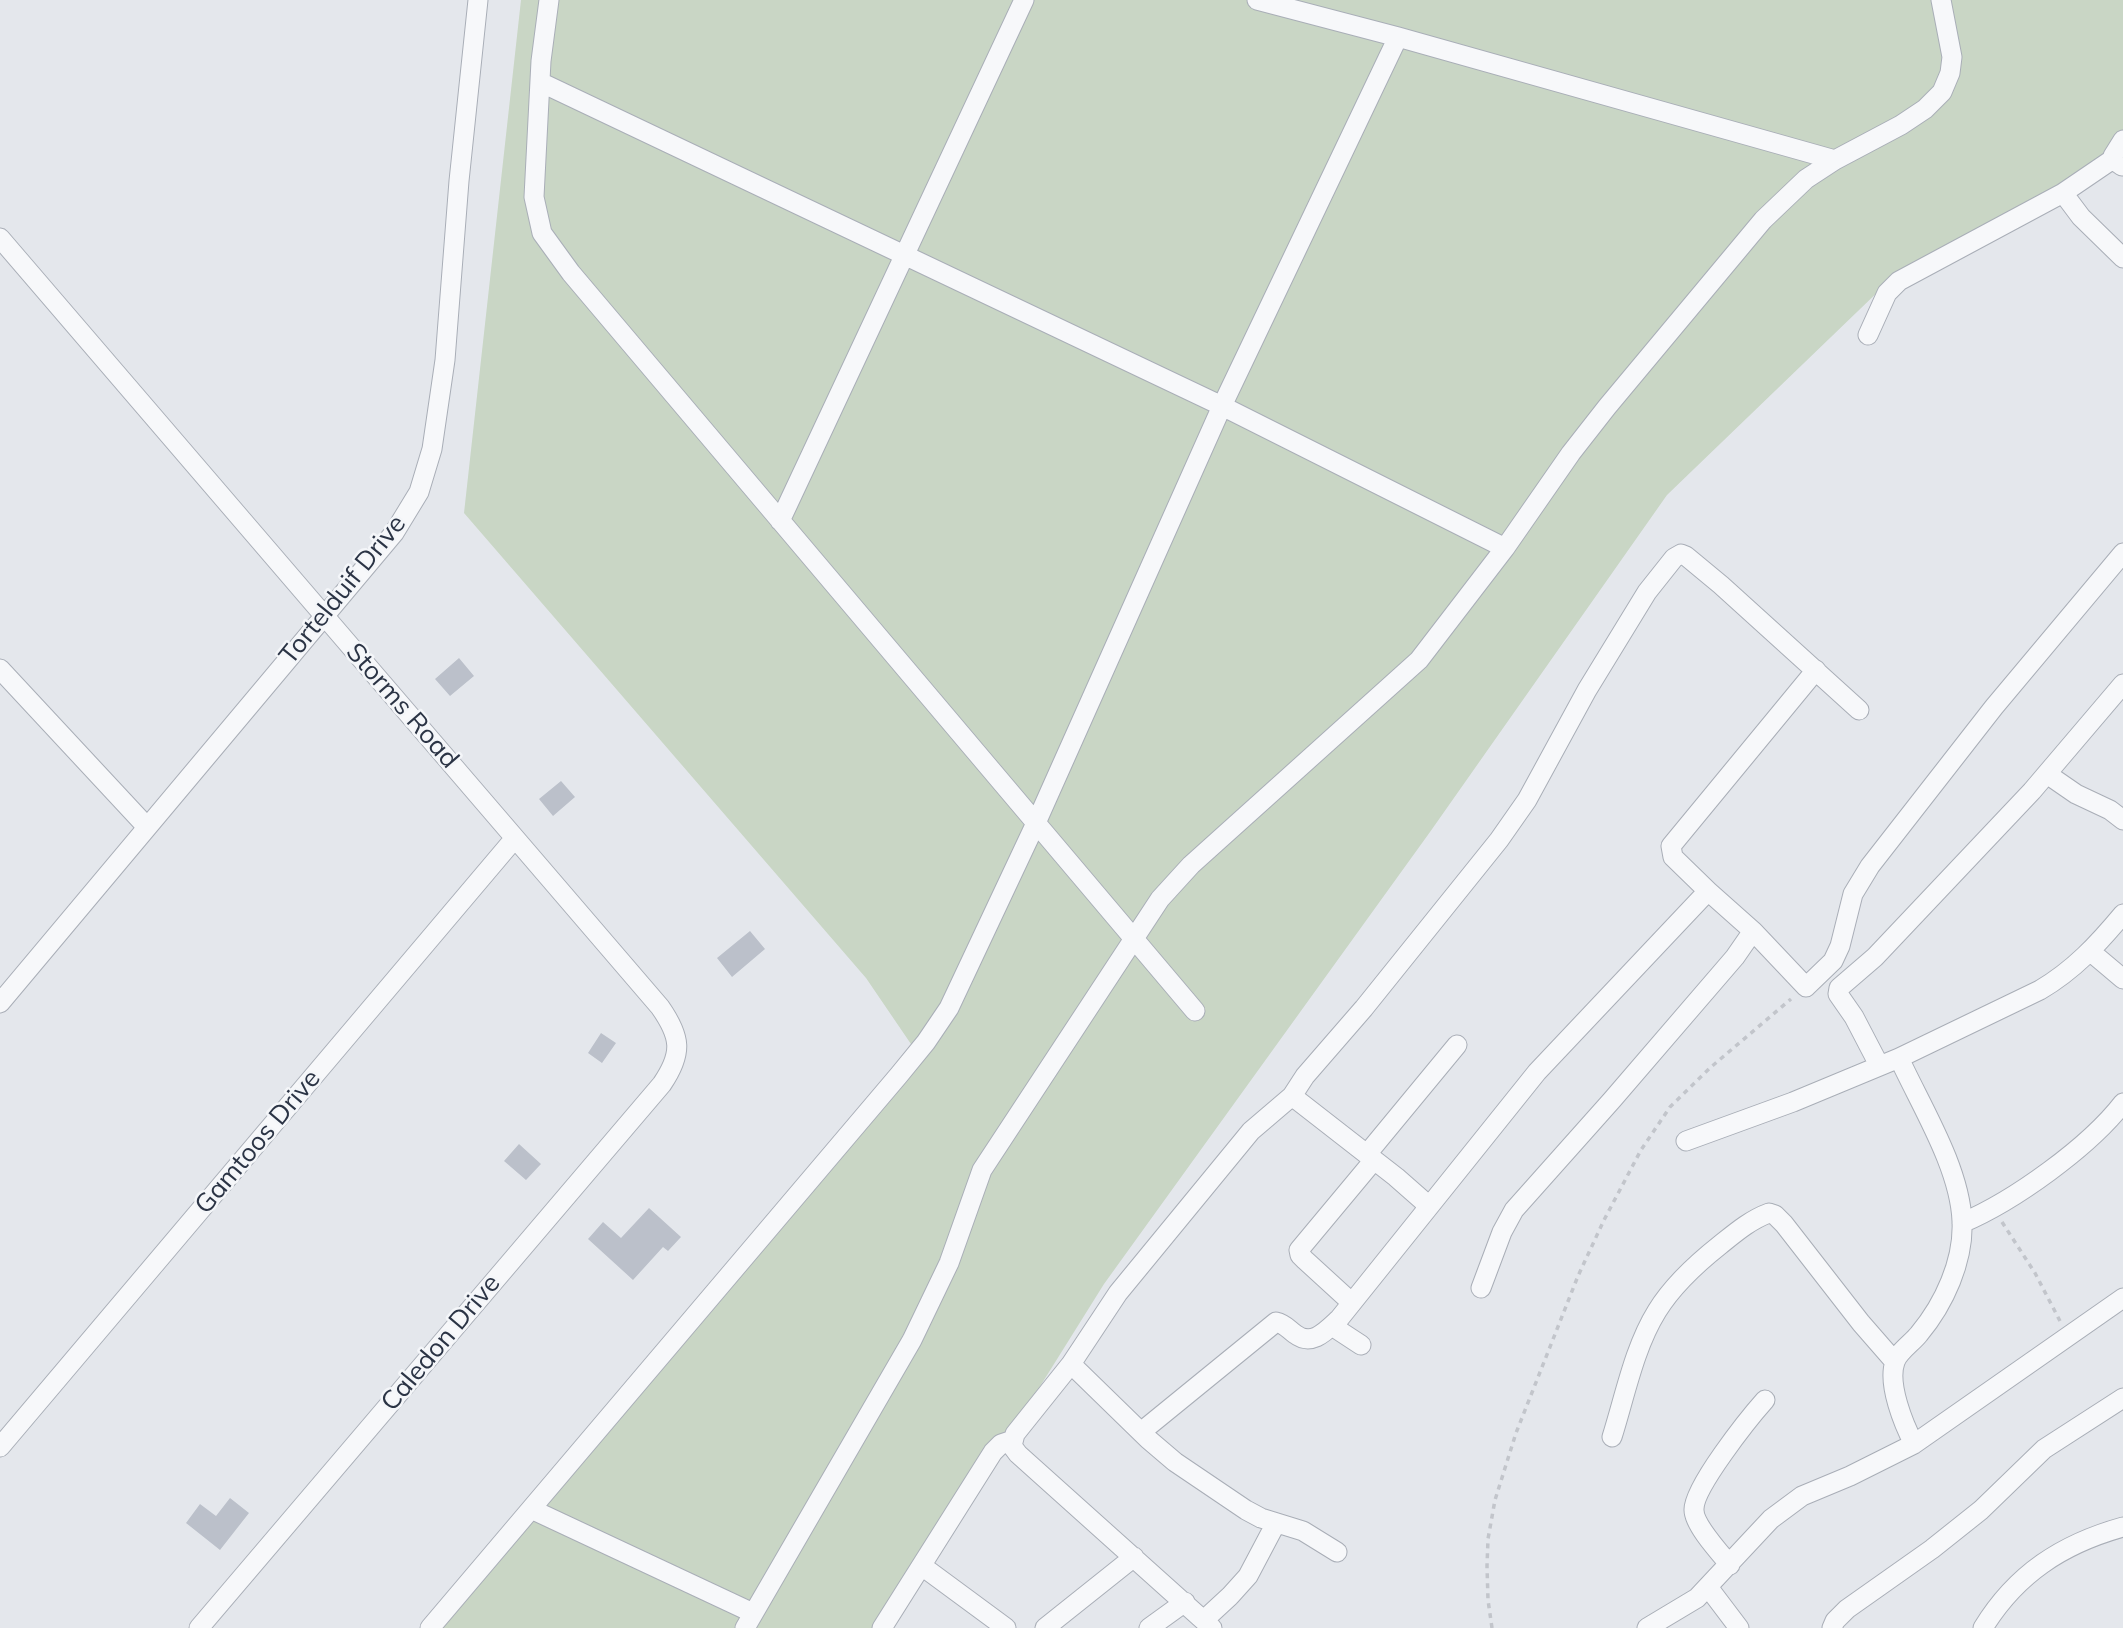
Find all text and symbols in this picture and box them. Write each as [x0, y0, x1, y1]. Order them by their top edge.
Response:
street label: Tortelduif Drive [273, 509, 413, 671]
street label: Storms Road [339, 637, 465, 775]
street label: Gamtoos Drive [189, 1064, 327, 1220]
street label: Caledon Drive [375, 1268, 507, 1418]

